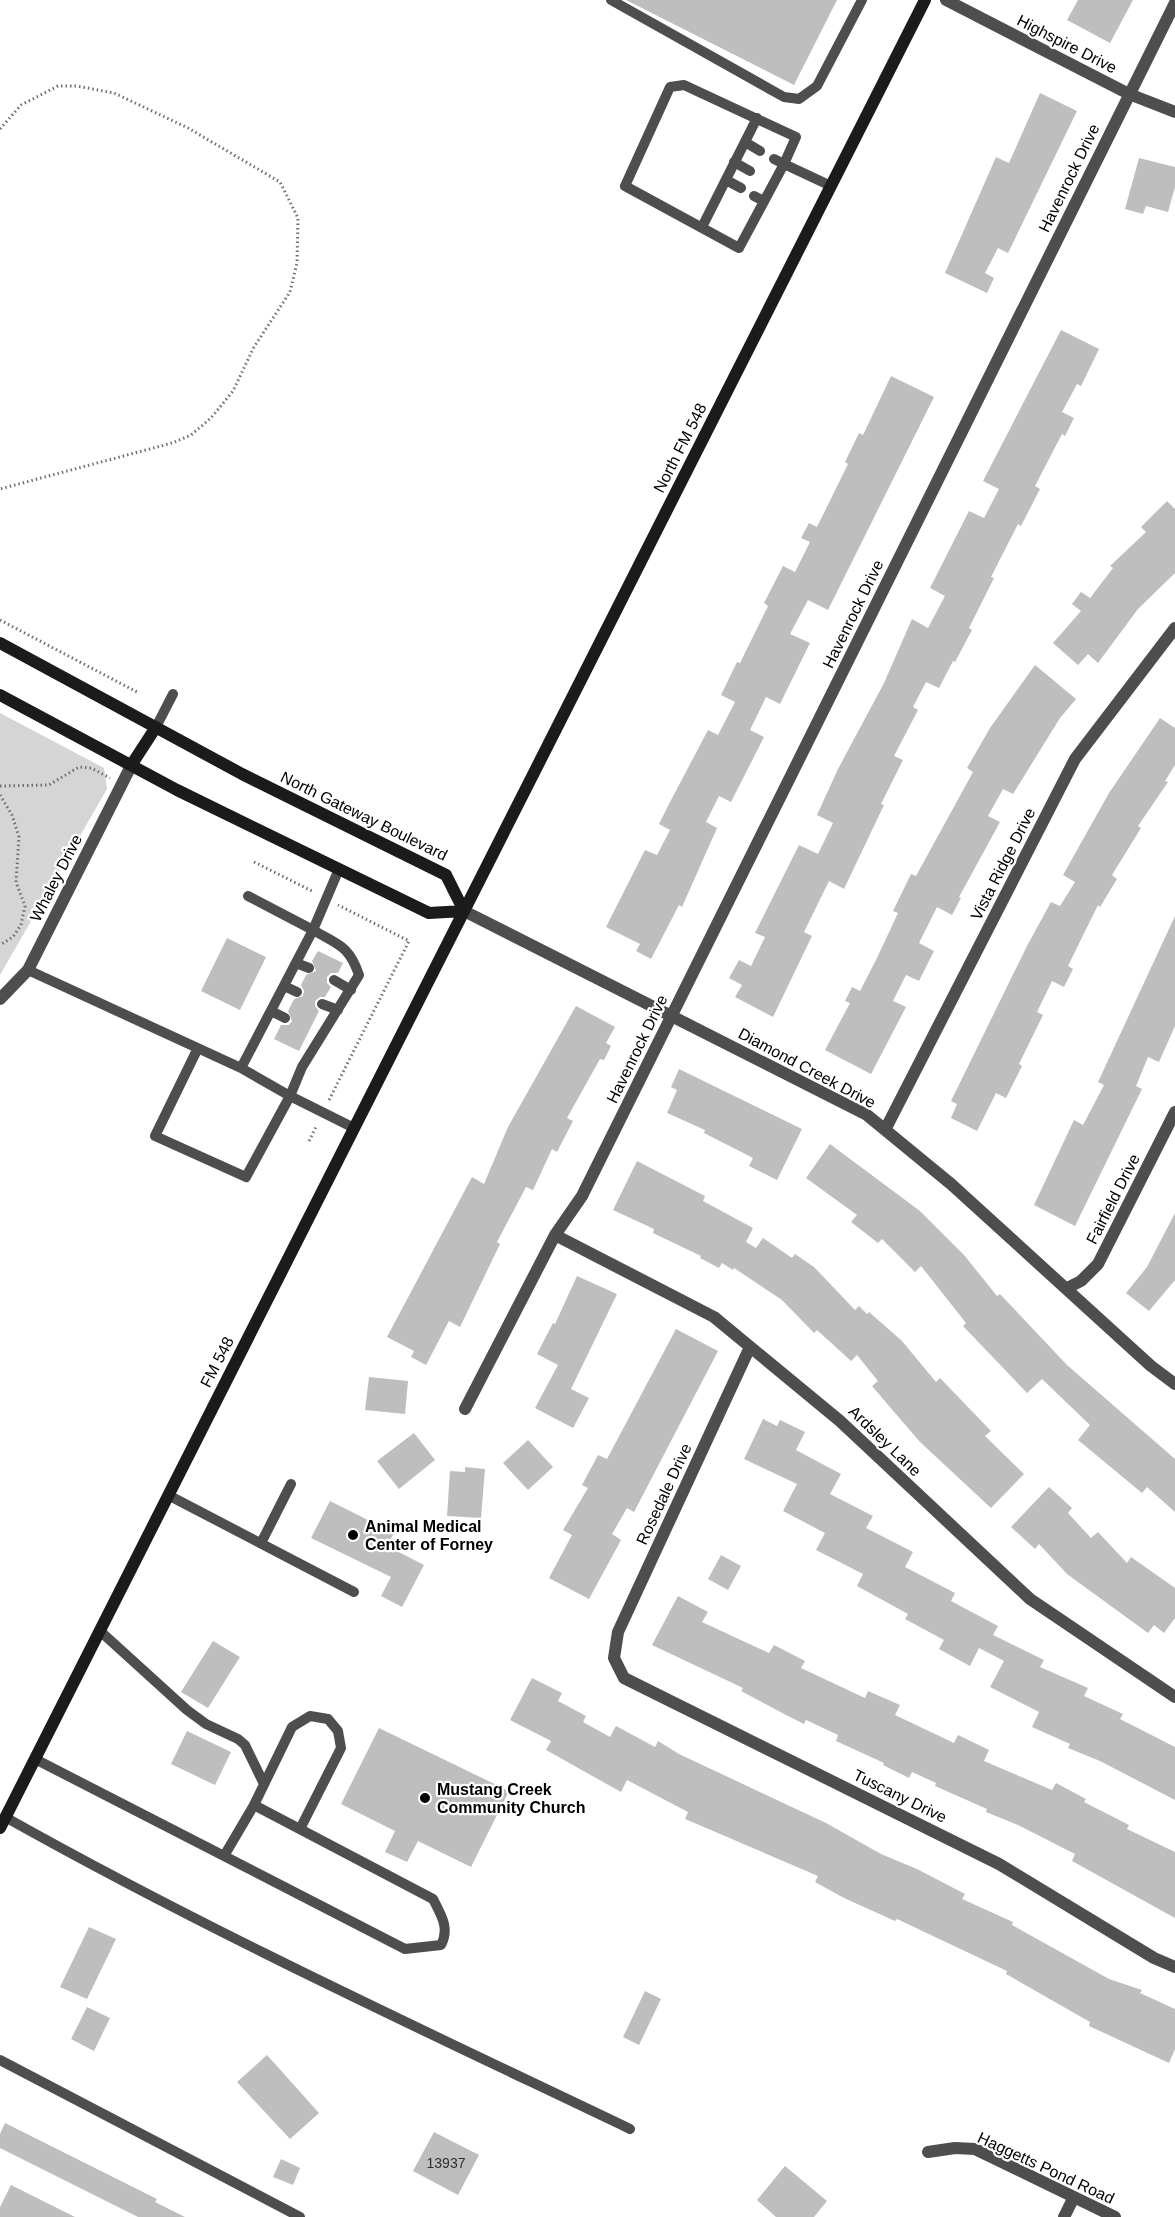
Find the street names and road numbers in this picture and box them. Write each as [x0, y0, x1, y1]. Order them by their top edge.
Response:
street label: Highspire Drive [1014, 12, 1120, 76]
street label: Havenrock Drive [1035, 121, 1103, 235]
street label: North FM 548 [650, 400, 710, 495]
street label: Havenrock Drive [819, 557, 887, 671]
street label: North Gateway Boulevard [278, 768, 450, 864]
street label: Vista Ridge Drive [967, 805, 1039, 923]
street label: Whaley Drive [27, 832, 85, 924]
street label: Havenrock Drive [603, 992, 671, 1106]
street label: Diamond Creek Drive [735, 1025, 879, 1111]
street label: Fairfield Drive [1083, 1151, 1143, 1247]
street label: FM 548 [197, 1334, 237, 1390]
street label: Ardsley Lane [846, 1402, 925, 1480]
street label: Rosedale Drive [633, 1441, 695, 1547]
street label: Tuscany Drive [851, 1766, 950, 1826]
street label: Haggetts Pond Road [975, 2129, 1117, 2207]

